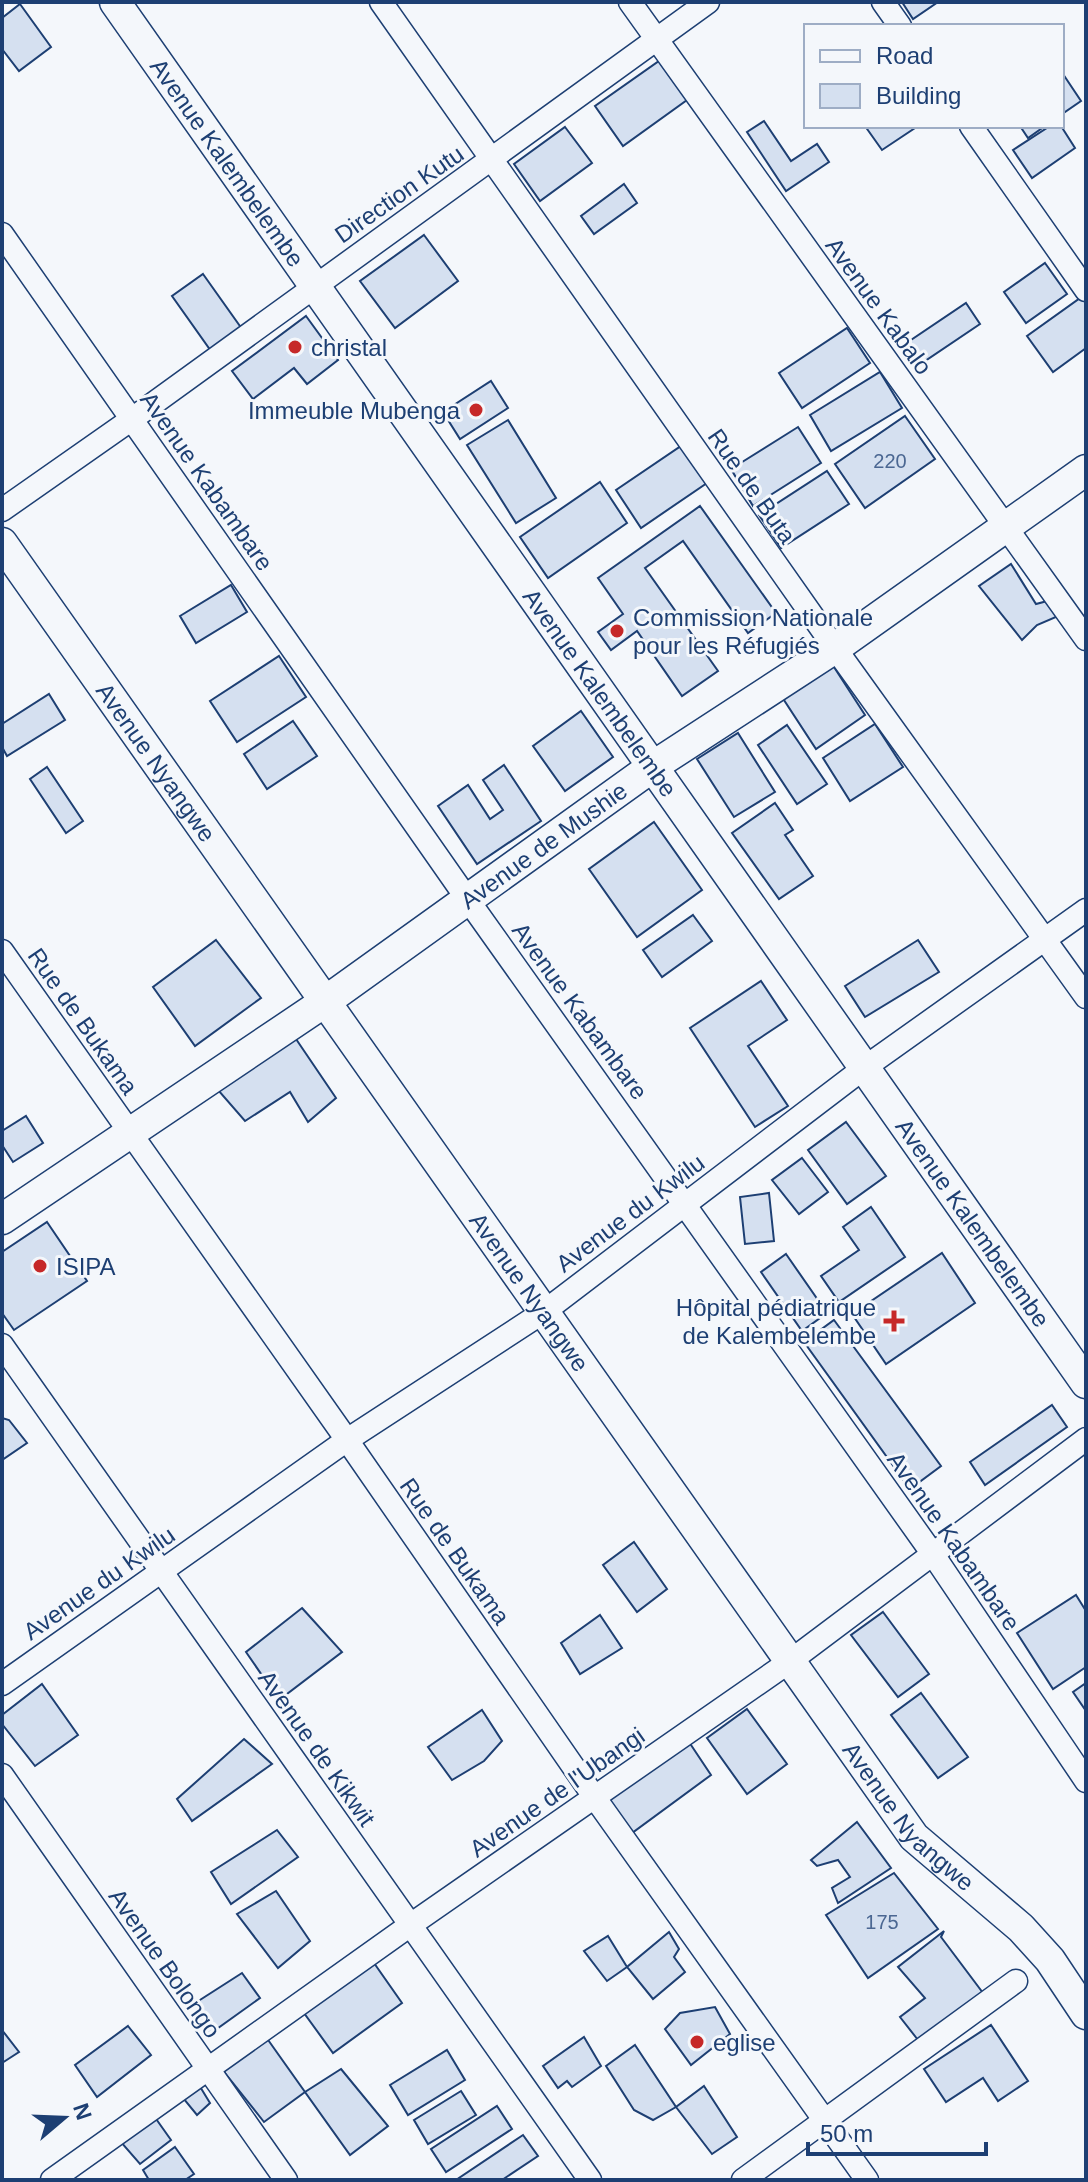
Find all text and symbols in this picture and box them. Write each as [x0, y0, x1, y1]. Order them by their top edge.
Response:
legend [804, 24, 1064, 128]
text: Road [876, 42, 933, 69]
street label: Avenue Kalembelembe [145, 53, 310, 271]
text: Building [876, 82, 961, 109]
street label: Direction Kutu [330, 140, 468, 248]
street label: Avenue Kabalo [820, 232, 938, 380]
place label: christal [311, 334, 387, 361]
marker: christal [286, 338, 304, 356]
street label: Avenue Kabambare [135, 387, 279, 575]
place label: Immeuble Mubenga [248, 397, 461, 424]
marker: Immeuble Mubenga [467, 401, 485, 419]
street label: Rue de Buta [703, 424, 802, 549]
house number: 220 [873, 450, 907, 472]
street label: Avenue Kalembelembe [518, 583, 683, 802]
place label: Commission Nationale pour les Réfugiés [633, 604, 873, 659]
marker: Commission Nationale pour les Réfugiés [608, 622, 626, 640]
street label: Avenue Nyangwe [91, 678, 222, 847]
street label: Avenue de Mushie [455, 776, 632, 914]
street label: Avenue Kabambare [507, 917, 653, 1105]
street label: Rue de Bukama [23, 943, 144, 1100]
street label: Avenue Kalembelembe [891, 1113, 1055, 1332]
street label: Avenue du Kwilu [551, 1149, 709, 1277]
street label: Avenue Nyangwe [465, 1207, 595, 1376]
place label: ISIPA [56, 1253, 116, 1280]
marker: ISIPA [31, 1257, 49, 1275]
place label: Hôpital pédiatrique de Kalembelembe [676, 1294, 876, 1349]
marker: Hôpital pédiatrique de Kalembelembe [883, 1310, 905, 1332]
street label: Avenue Kabambare [882, 1447, 1026, 1635]
street label: Rue de Bukama [395, 1473, 516, 1630]
street label: Avenue du Kwilu [18, 1521, 180, 1645]
street label: Avenue de Kikwit [253, 1665, 381, 1831]
street label: Avenue de l'Ubangi [464, 1722, 650, 1862]
street label: Avenue Nyangwe [838, 1737, 980, 1896]
street label: Avenue Bolongo [104, 1883, 226, 2043]
house number: 175 [865, 1911, 899, 1933]
place label: eglise [713, 2029, 776, 2056]
marker: eglise [688, 2033, 706, 2051]
north arrow [24, 2078, 104, 2158]
text: N [68, 2100, 97, 2123]
scale bar [808, 2106, 986, 2156]
text: 50 m [820, 2120, 873, 2147]

